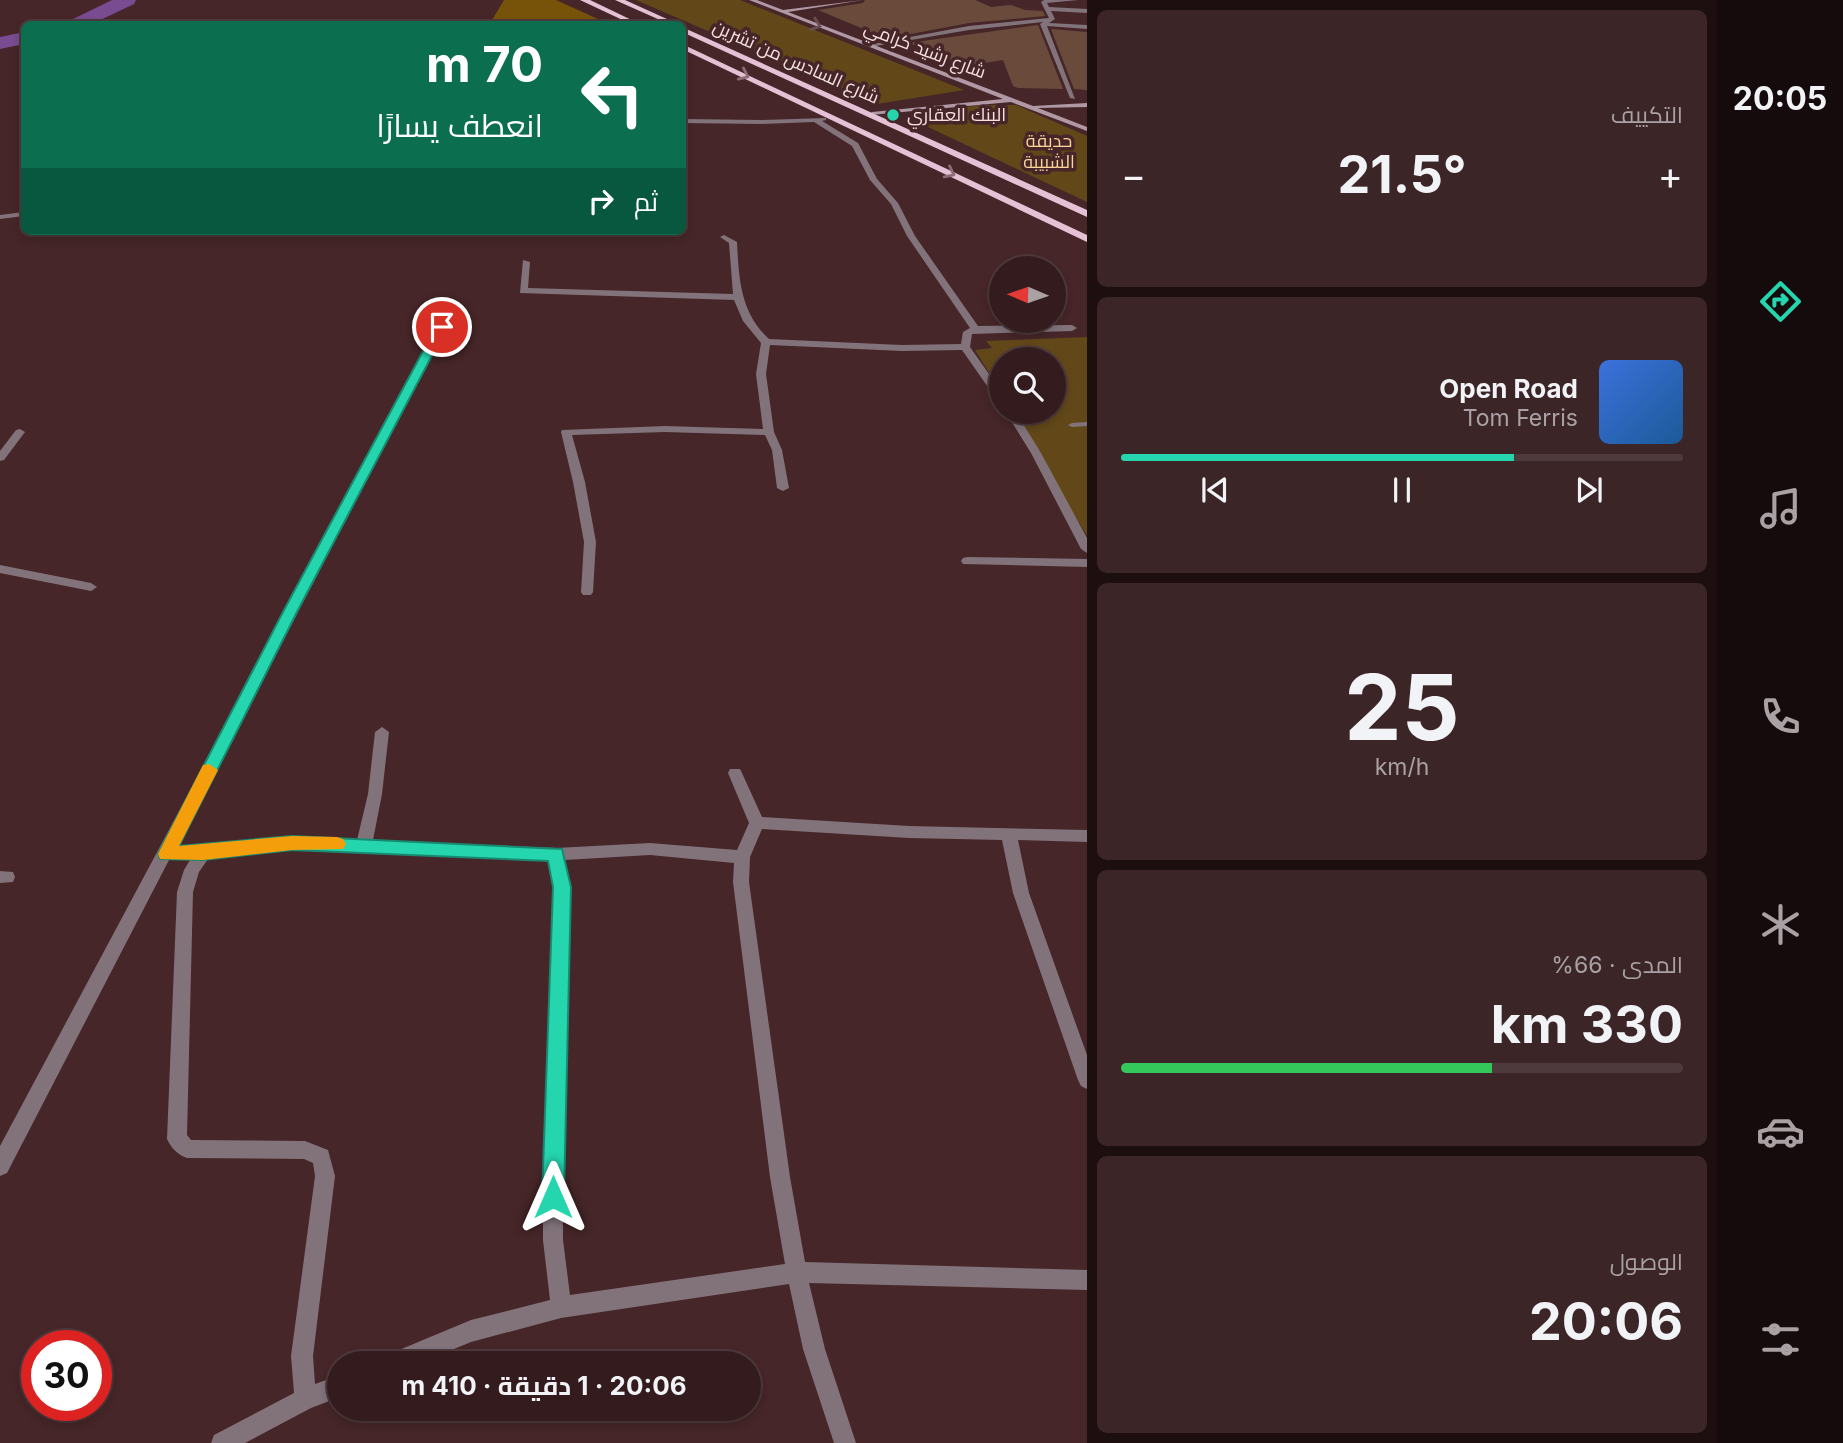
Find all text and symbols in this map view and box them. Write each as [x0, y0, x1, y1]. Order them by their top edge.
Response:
street label: شارع السادس من تشرين [709, 15, 882, 109]
one-way arrow [809, 16, 821, 30]
street label: شارع رشيد كرامي [860, 17, 989, 86]
text: 70 m [426, 35, 543, 94]
icon: left [567, 49, 658, 140]
one-way arrow [737, 67, 749, 81]
text: 20:05 [1733, 79, 1827, 118]
text: التكييف [1611, 101, 1683, 129]
place label: البنك العقاري [907, 104, 1006, 129]
text: انعطف يسارًا [376, 106, 543, 145]
marker: البنك العقاري [885, 107, 901, 123]
park label: حديقة الشبيبة [1023, 130, 1075, 172]
text: 21.5° [1337, 143, 1467, 206]
text: − [1121, 152, 1146, 198]
text: + [1658, 152, 1683, 198]
one-way arrow [943, 165, 955, 179]
icon: right [582, 182, 620, 220]
text: ثم [634, 186, 658, 217]
north arrow [989, 256, 1066, 332]
map controls [989, 256, 1066, 424]
icon: directions [1756, 277, 1805, 326]
pin [412, 297, 472, 357]
icon: arrive [423, 308, 461, 346]
button: search [989, 347, 1066, 424]
text: Open Road [1439, 373, 1578, 404]
text: Tom Ferris [1463, 404, 1578, 432]
icon: previous [1196, 471, 1234, 509]
icon: pause [1383, 471, 1421, 509]
icon: next [1570, 471, 1608, 509]
icon: music [1756, 484, 1805, 533]
text: 25 [1344, 652, 1460, 762]
icon: phone [1756, 692, 1805, 741]
text: km/h [1375, 753, 1429, 781]
icon: climate [1756, 900, 1805, 949]
text: المدى · 66% [1551, 951, 1683, 979]
text: 330 km [1491, 993, 1683, 1056]
icon: car [1756, 1107, 1805, 1156]
position arrow [516, 1160, 590, 1234]
text: الوصول [1610, 1248, 1683, 1276]
text: 20:06 [1529, 1290, 1683, 1353]
icon: filters [1756, 1315, 1805, 1364]
speed limit sign: 30 [21, 1330, 112, 1421]
text: 20:06 · 1 دقيقة · 410 m [401, 1370, 687, 1401]

